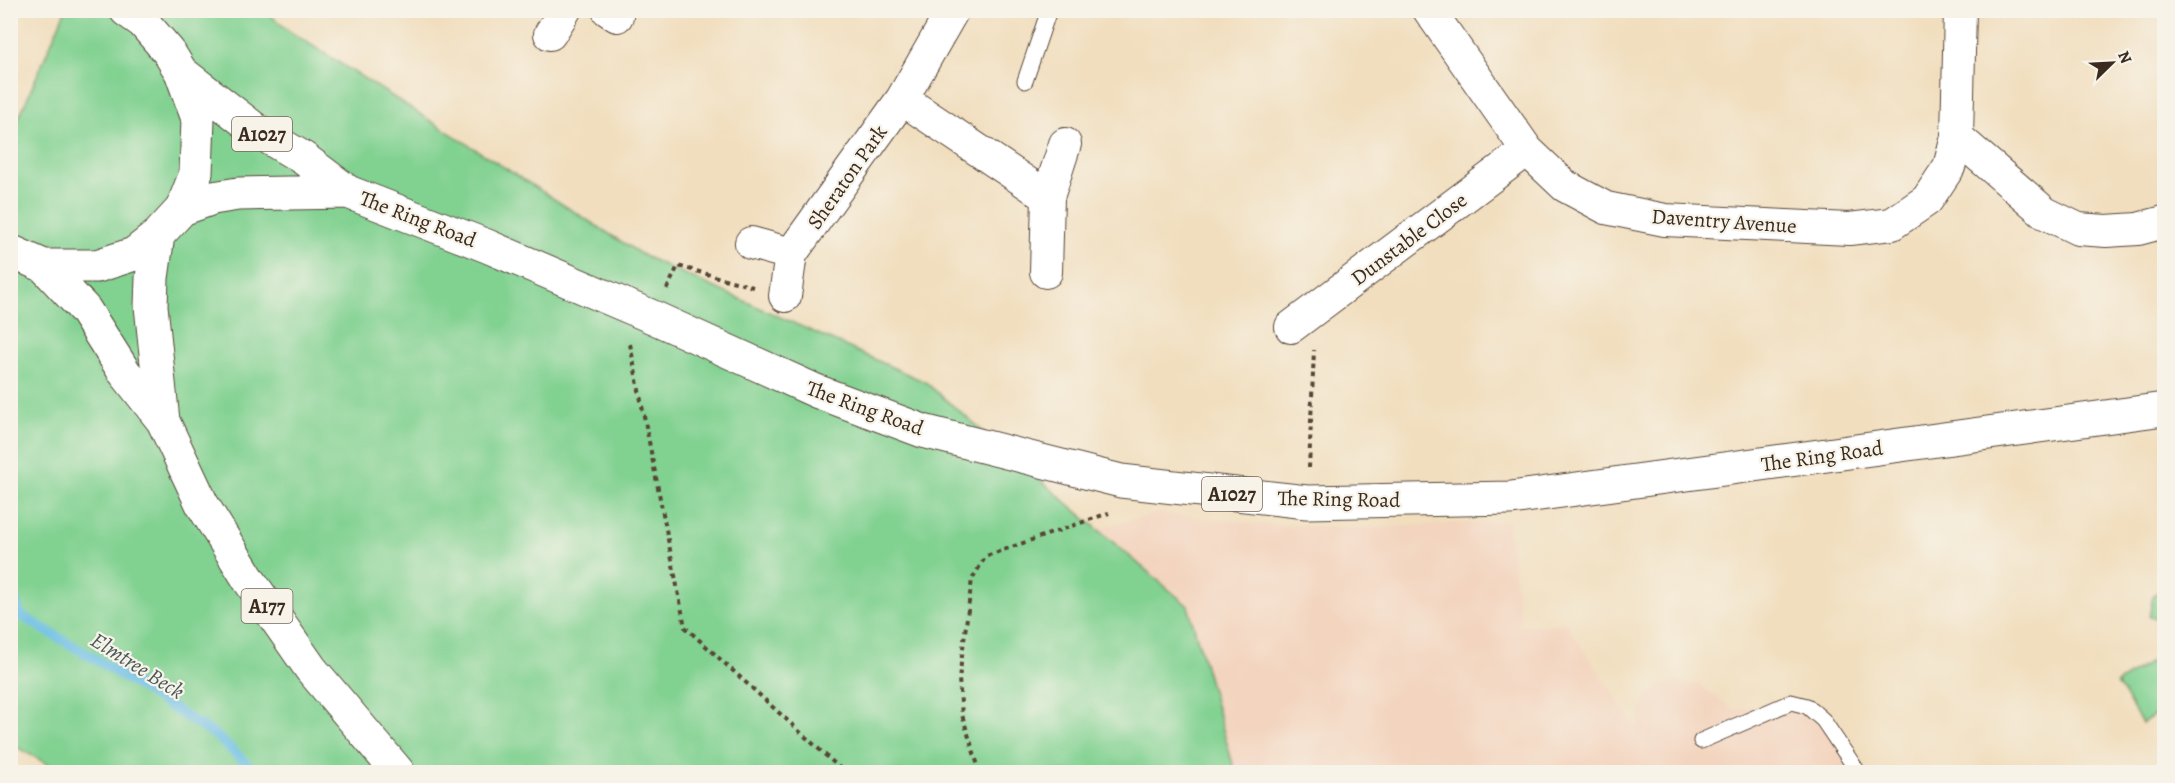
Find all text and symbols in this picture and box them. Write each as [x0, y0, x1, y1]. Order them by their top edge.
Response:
north arrow [2082, 33, 2142, 93]
text: N [2112, 48, 2137, 67]
road number: A1027 [232, 117, 292, 151]
street label: Sheraton Park [801, 119, 894, 235]
street label: The Ring Road [356, 184, 481, 254]
street label: Dunstable Close [1345, 186, 1473, 292]
street label: Daventry Avenue [1650, 202, 1798, 240]
street label: The Ring Road [803, 374, 928, 442]
street label: The Ring Road [1759, 433, 1885, 478]
road number: A1027 [1202, 477, 1262, 511]
street label: The Ring Road [1277, 484, 1401, 514]
road number: A177 [242, 589, 292, 623]
water label: Elmtree Beck [85, 625, 190, 706]

